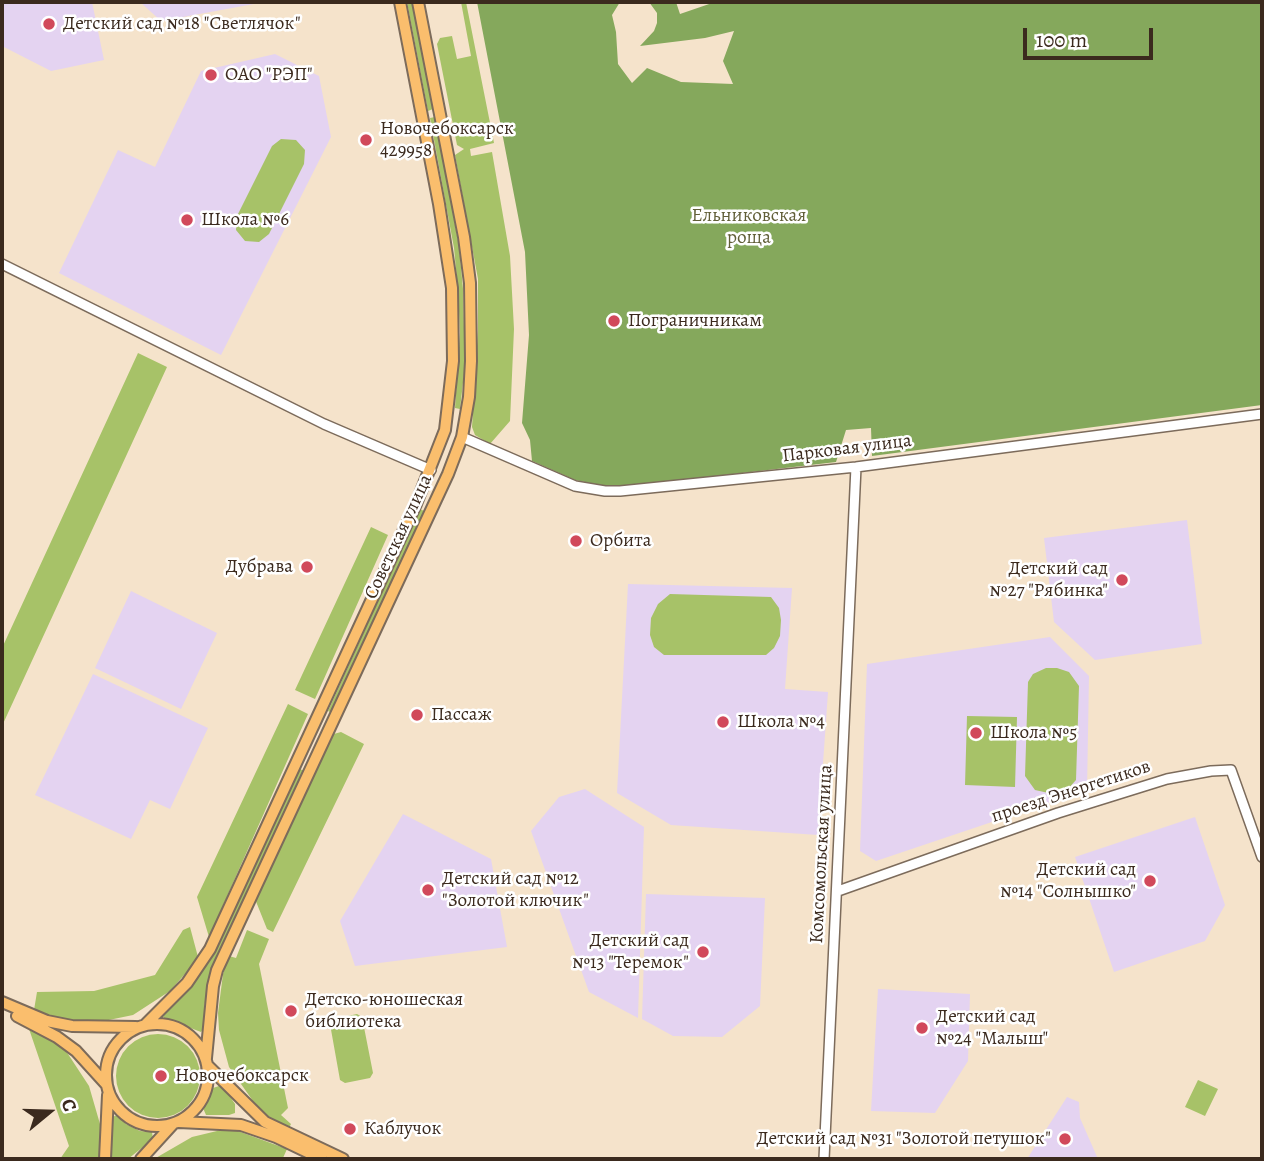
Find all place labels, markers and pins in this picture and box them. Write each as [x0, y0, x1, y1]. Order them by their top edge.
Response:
place label: Детский сад №18 "Светлячок" [63, 13, 301, 35]
marker: Детский сад №18 "Светлячок" [41, 16, 57, 32]
place label: ОАО "РЭП" [225, 64, 313, 86]
marker: ОАО "РЭП" [203, 67, 219, 83]
place label: Новочебоксарск 429958 [380, 118, 514, 162]
marker: Новочебоксарск 429958 [358, 132, 374, 148]
place label: Школа №6 [201, 209, 289, 231]
marker: Школа №6 [179, 212, 195, 228]
place label: Пограничникам [628, 310, 762, 332]
marker: Пограничникам [606, 313, 622, 329]
place label: Орбита [590, 530, 651, 552]
marker: Орбита [568, 533, 584, 549]
place label: Дубрава [226, 556, 293, 578]
place label: Детский сад №27 "Рябинка" [989, 558, 1108, 602]
marker: Дубрава [299, 559, 315, 575]
marker: Детский сад №27 "Рябинка" [1114, 572, 1130, 588]
place label: Пассаж [431, 704, 492, 726]
marker: Пассаж [409, 707, 425, 723]
place label: Школа №4 [737, 711, 825, 733]
marker: Школа №4 [715, 714, 731, 730]
place label: Школа №5 [990, 722, 1077, 744]
marker: Школа №5 [968, 725, 984, 741]
place label: Детский сад №14 "Солнышко" [1000, 859, 1136, 903]
place label: Детский сад №12 "Золотой ключик" [442, 868, 589, 912]
marker: Детский сад №14 "Солнышко" [1142, 873, 1158, 889]
marker: Детский сад №12 "Золотой ключик" [420, 882, 436, 898]
place label: Детский сад №13 "Теремок" [572, 930, 689, 974]
marker: Детский сад №13 "Теремок" [695, 944, 711, 960]
place label: Детско-юношеская библиотека [305, 989, 463, 1033]
marker: Детско-юношеская библиотека [283, 1003, 299, 1019]
place label: Детский сад №24 "Малыш" [936, 1006, 1048, 1050]
marker: Детский сад №24 "Малыш" [914, 1020, 930, 1036]
place label: Новочебоксарск [175, 1065, 309, 1087]
marker: Новочебоксарск [153, 1068, 169, 1084]
place label: Каблучок [364, 1118, 441, 1140]
marker: Каблучок [342, 1121, 358, 1137]
place label: Детский сад №31 "Золотой петушок" [756, 1128, 1051, 1150]
marker: Детский сад №31 "Золотой петушок" [1057, 1131, 1073, 1147]

